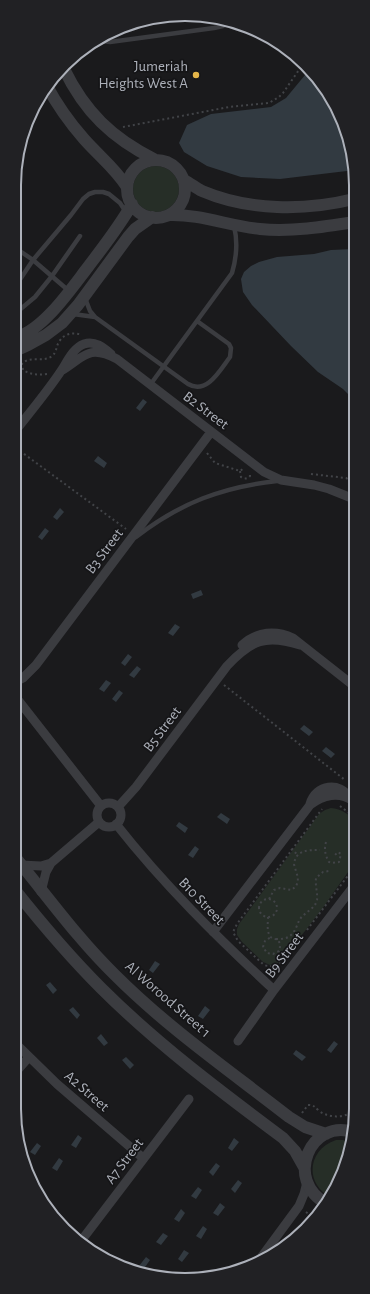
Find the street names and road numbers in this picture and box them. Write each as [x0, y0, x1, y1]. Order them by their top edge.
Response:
street label: B2 Street [180, 389, 231, 432]
street label: B3 Street [83, 526, 126, 577]
street label: B5 Street [141, 704, 184, 755]
street label: B10 Street [176, 875, 228, 928]
street label: B9 Street [262, 929, 306, 981]
street label: Al Worood Street 1 [122, 958, 213, 1040]
street label: A2 Street [62, 1068, 112, 1115]
street label: A7 Street [103, 1136, 146, 1187]

